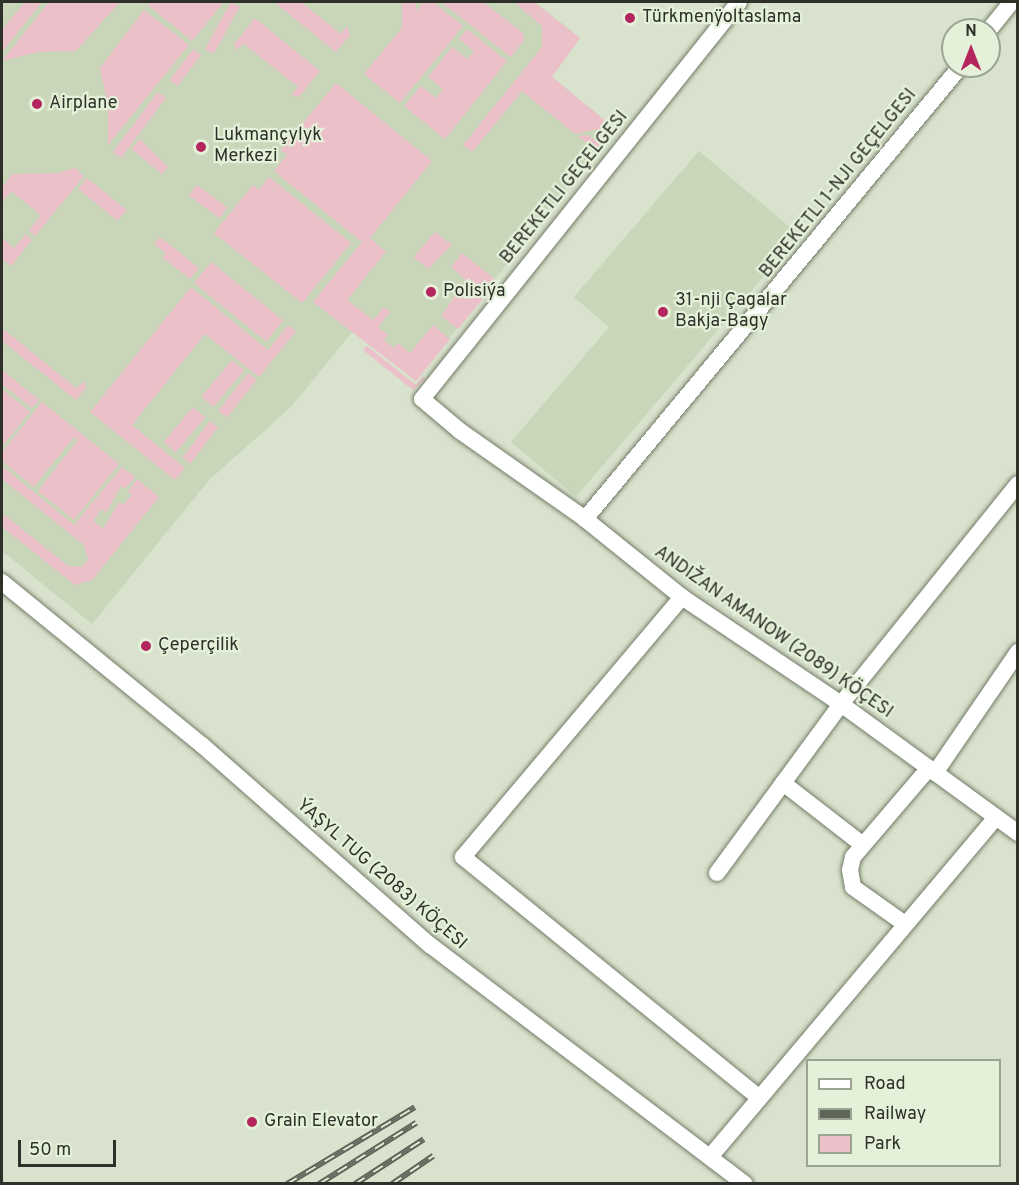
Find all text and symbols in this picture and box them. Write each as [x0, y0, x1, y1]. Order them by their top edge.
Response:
place label: Türkmenÿoltaslama [642, 7, 801, 29]
marker: Türkmenÿoltaslama [623, 11, 637, 25]
north arrow [941, 18, 1001, 78]
text: N [965, 22, 977, 42]
street label: BEREKETLI 1-NJI GEÇELGESI [756, 85, 922, 283]
place label: Airplane [49, 93, 117, 115]
marker: Airplane [30, 97, 44, 111]
street label: BEREKETLI GEÇELGESI [497, 107, 633, 269]
place label: Lukmançylyk Merkezi [214, 126, 322, 168]
marker: Lukmançylyk Merkezi [192, 138, 210, 156]
place label: Polisiýa [443, 281, 505, 303]
marker: Polisiýa [424, 285, 438, 299]
place label: 31-nji Çagalar Bakja-Bagy [675, 291, 787, 334]
marker: 31-nji Çagalar Bakja-Bagy [656, 305, 670, 319]
street label: ANDIŽAN AMANOW (2089) KÖÇESI [649, 542, 897, 724]
place label: Çeperçilik [158, 635, 239, 657]
marker: Çeperçilik [139, 639, 153, 653]
street label: ÝAŞYL TUG (2083) KÖÇESI [291, 795, 471, 955]
legend [806, 1059, 1001, 1167]
text: Road [864, 1073, 906, 1096]
text: Railway [864, 1103, 926, 1126]
place label: Grain Elevator [264, 1111, 378, 1133]
marker: Grain Elevator [245, 1115, 259, 1129]
scale bar [21, 1128, 118, 1166]
text: Park [864, 1133, 901, 1156]
text: 50 m [29, 1139, 71, 1162]

